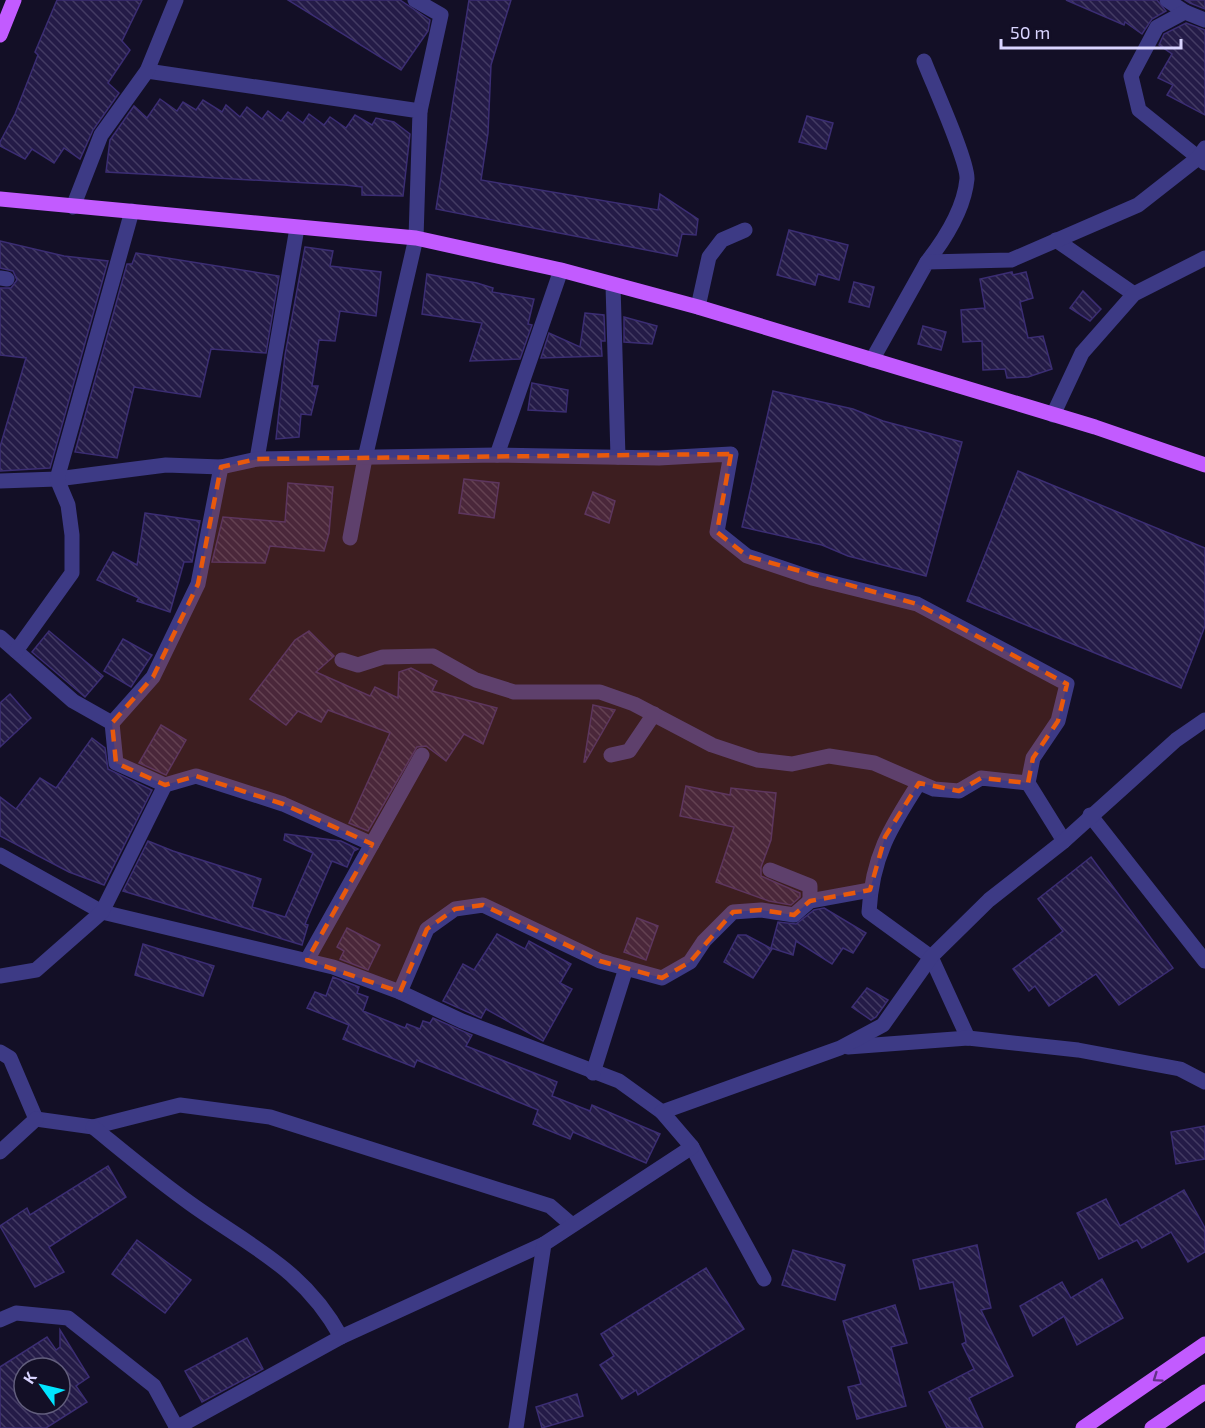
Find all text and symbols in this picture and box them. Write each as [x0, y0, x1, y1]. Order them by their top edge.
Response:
scale bar [1001, 12, 1181, 50]
text: 50 m [1010, 21, 1050, 43]
north arrow [12, 1356, 72, 1416]
text: K [18, 1367, 40, 1387]
one-way arrow [1153, 1371, 1164, 1382]

